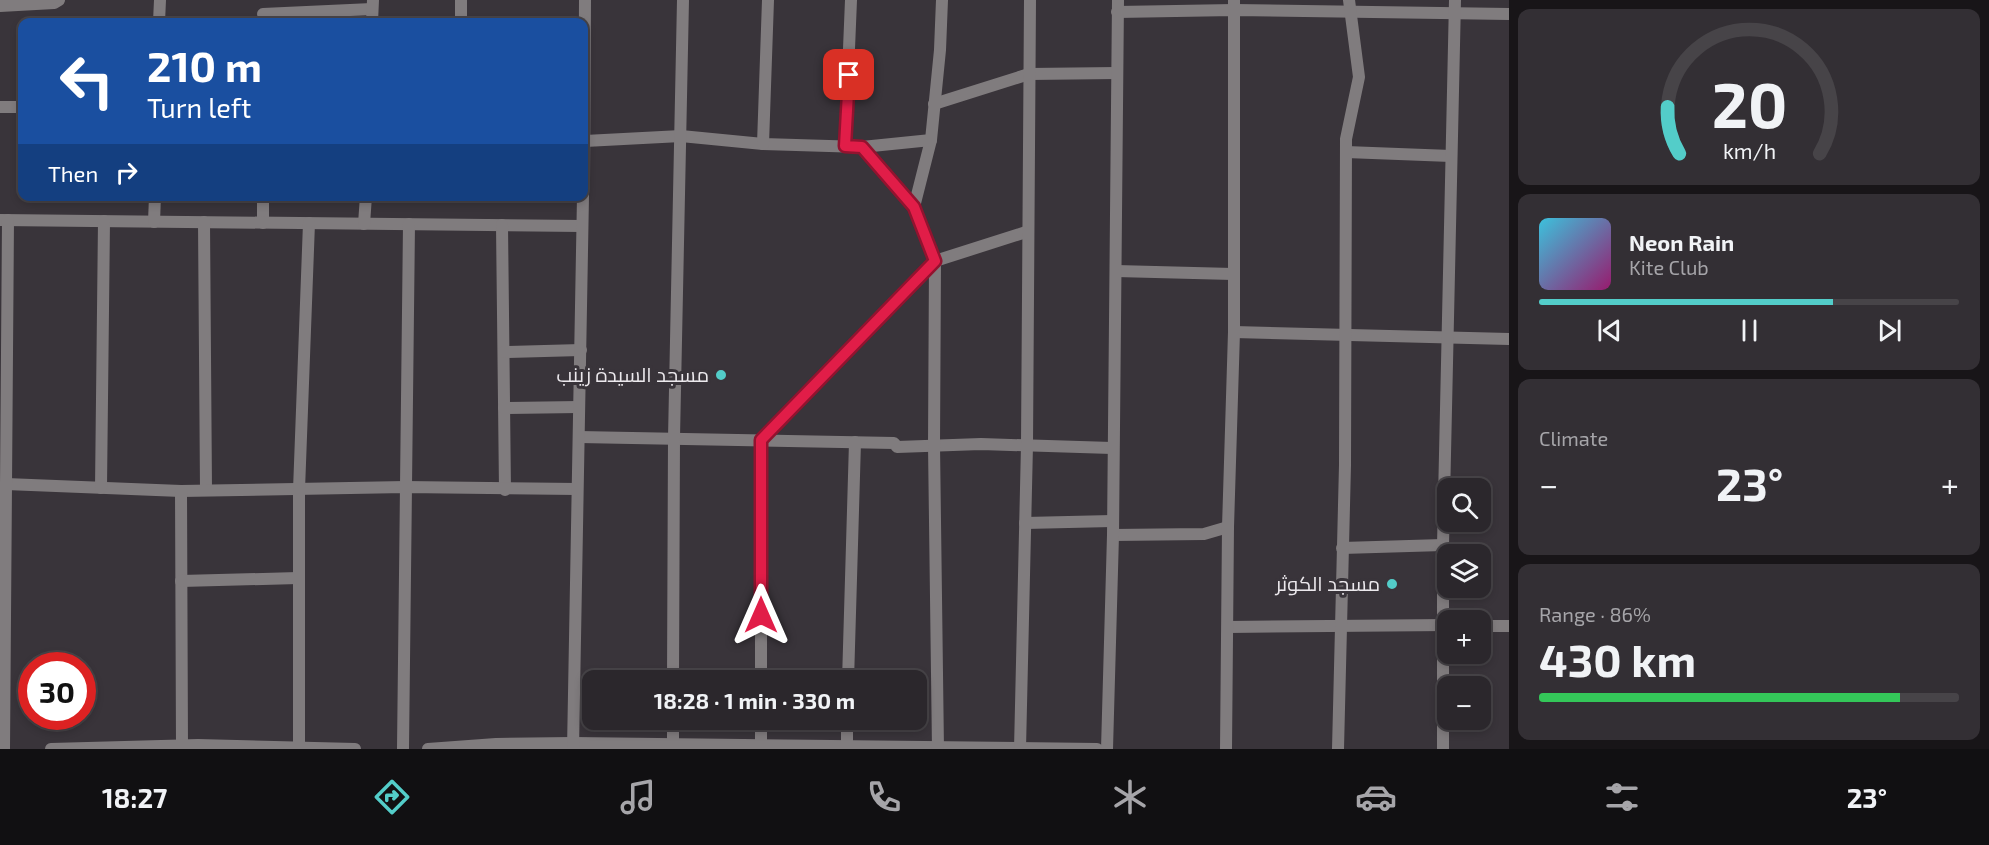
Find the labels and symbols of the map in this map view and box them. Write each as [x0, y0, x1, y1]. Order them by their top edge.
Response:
pin [823, 49, 874, 100]
place label: مسجد السيدة زينب [557, 362, 709, 387]
marker: مسجد السيدة زينب [714, 368, 728, 382]
place label: مسجد الكوثر [1275, 571, 1380, 596]
marker: مسجد الكوثر [1385, 577, 1399, 591]
position arrow [729, 583, 793, 647]
speed limit sign: 30 [18, 652, 96, 730]

